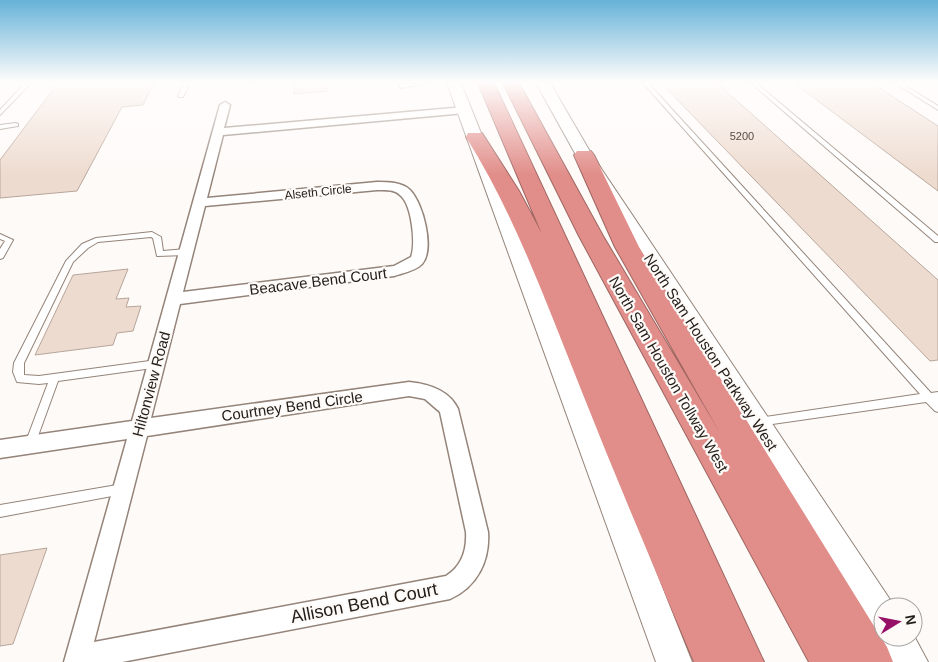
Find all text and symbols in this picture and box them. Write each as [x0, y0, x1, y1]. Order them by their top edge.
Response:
house number: 5200 [730, 130, 754, 142]
street label: Alseth Circle [284, 181, 353, 202]
street label: North Sam Houston Parkway West [641, 250, 782, 454]
street label: Beacave Bend Court [248, 264, 389, 298]
street label: North Sam Houston Tollway West [606, 273, 732, 475]
street label: Hiltonview Road [129, 329, 173, 439]
street label: Courtney Bend Circle [220, 388, 364, 424]
street label: Allison Bend Court [289, 579, 439, 627]
north arrow [873, 597, 923, 647]
text: N [902, 613, 920, 626]

